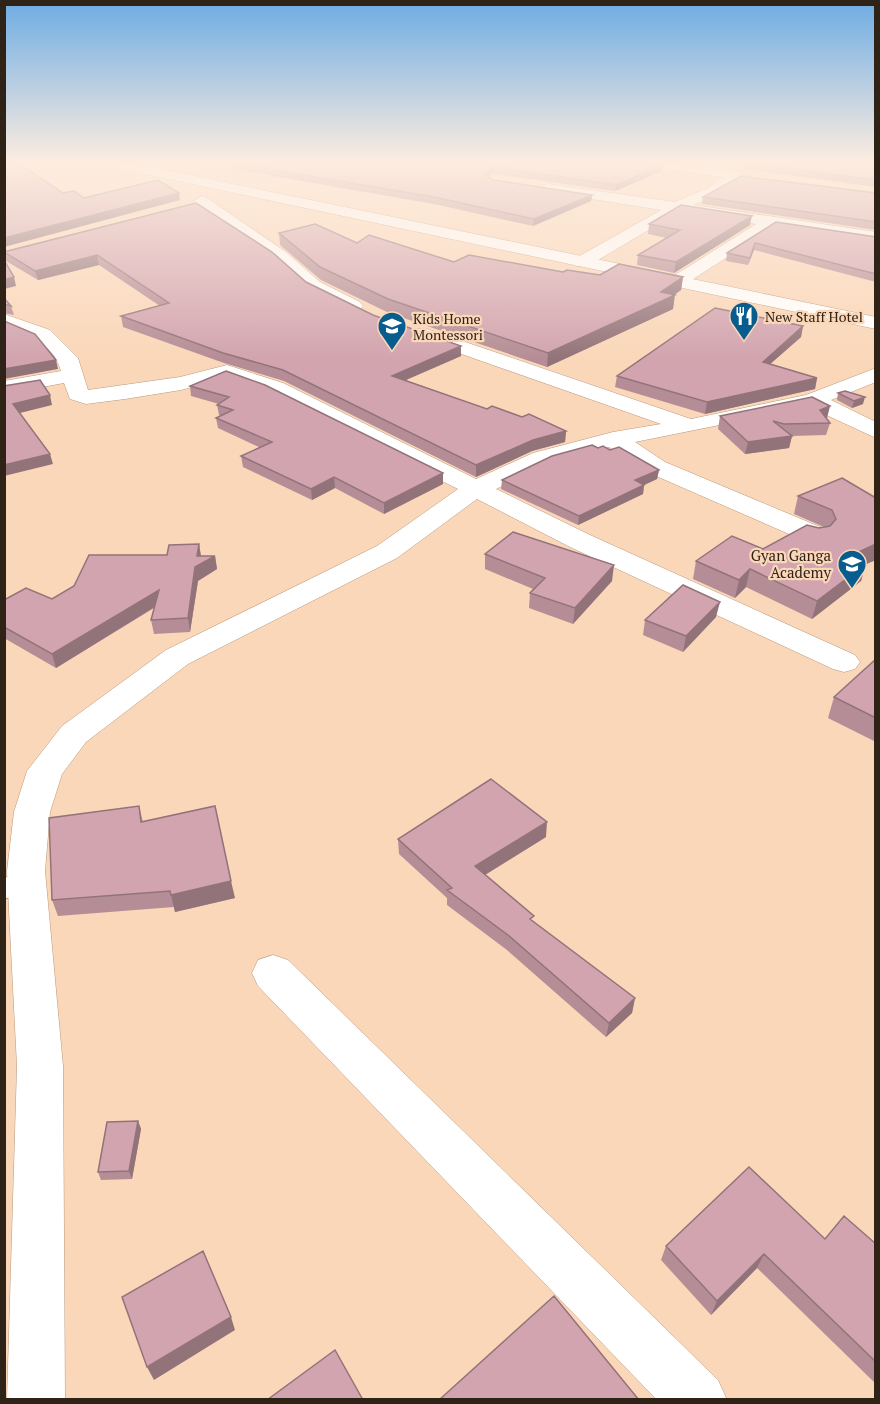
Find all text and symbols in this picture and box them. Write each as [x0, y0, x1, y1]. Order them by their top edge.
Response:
restaurant icon: New Staff Hotel [728, 300, 760, 342]
place label: New Staff Hotel [765, 307, 863, 326]
place label: Kids Home Montessori [413, 309, 483, 344]
school or university icon: Kids Home Montessori [376, 310, 408, 352]
place label: Gyan Ganga Academy [751, 545, 831, 582]
school or university icon: Gyan Ganga Academy [836, 548, 868, 590]

